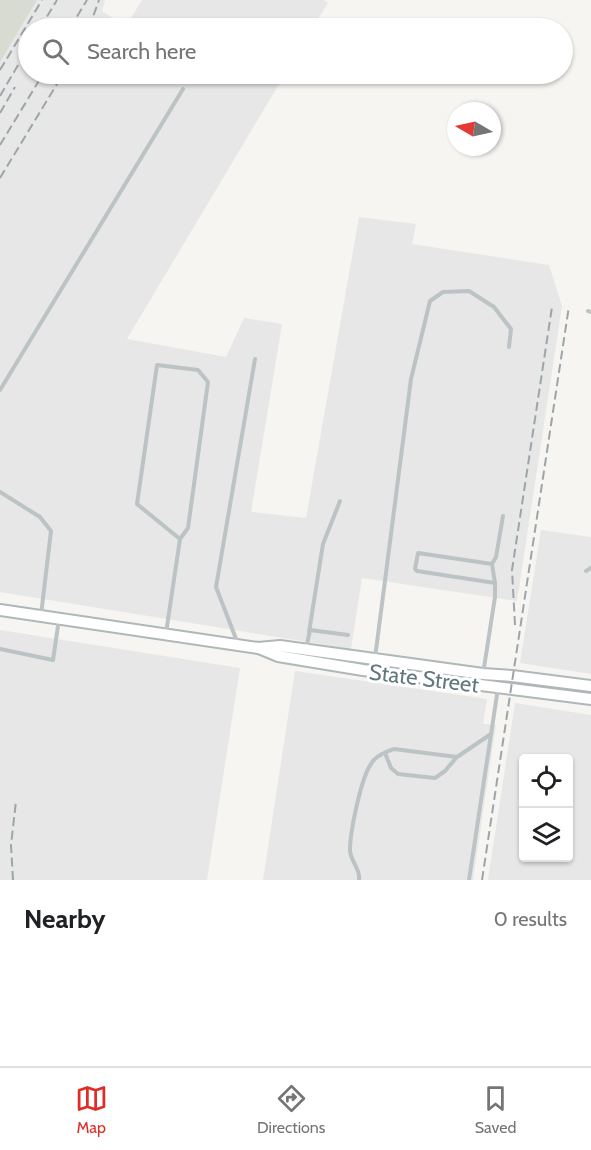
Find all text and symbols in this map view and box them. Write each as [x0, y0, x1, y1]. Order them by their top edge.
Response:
search box [18, 18, 573, 84]
icon: search [39, 35, 72, 68]
text: Search here [87, 38, 196, 65]
north arrow [447, 102, 501, 156]
street label: State Street [368, 658, 481, 699]
map controls [519, 754, 573, 862]
button: locate [519, 754, 573, 808]
button: layers [519, 808, 573, 862]
text: Nearby [24, 903, 105, 935]
text: 0 results [494, 907, 567, 931]
tab: Map [75, 1082, 108, 1137]
tab: Directions [257, 1082, 325, 1137]
tab: Saved [475, 1082, 516, 1137]

